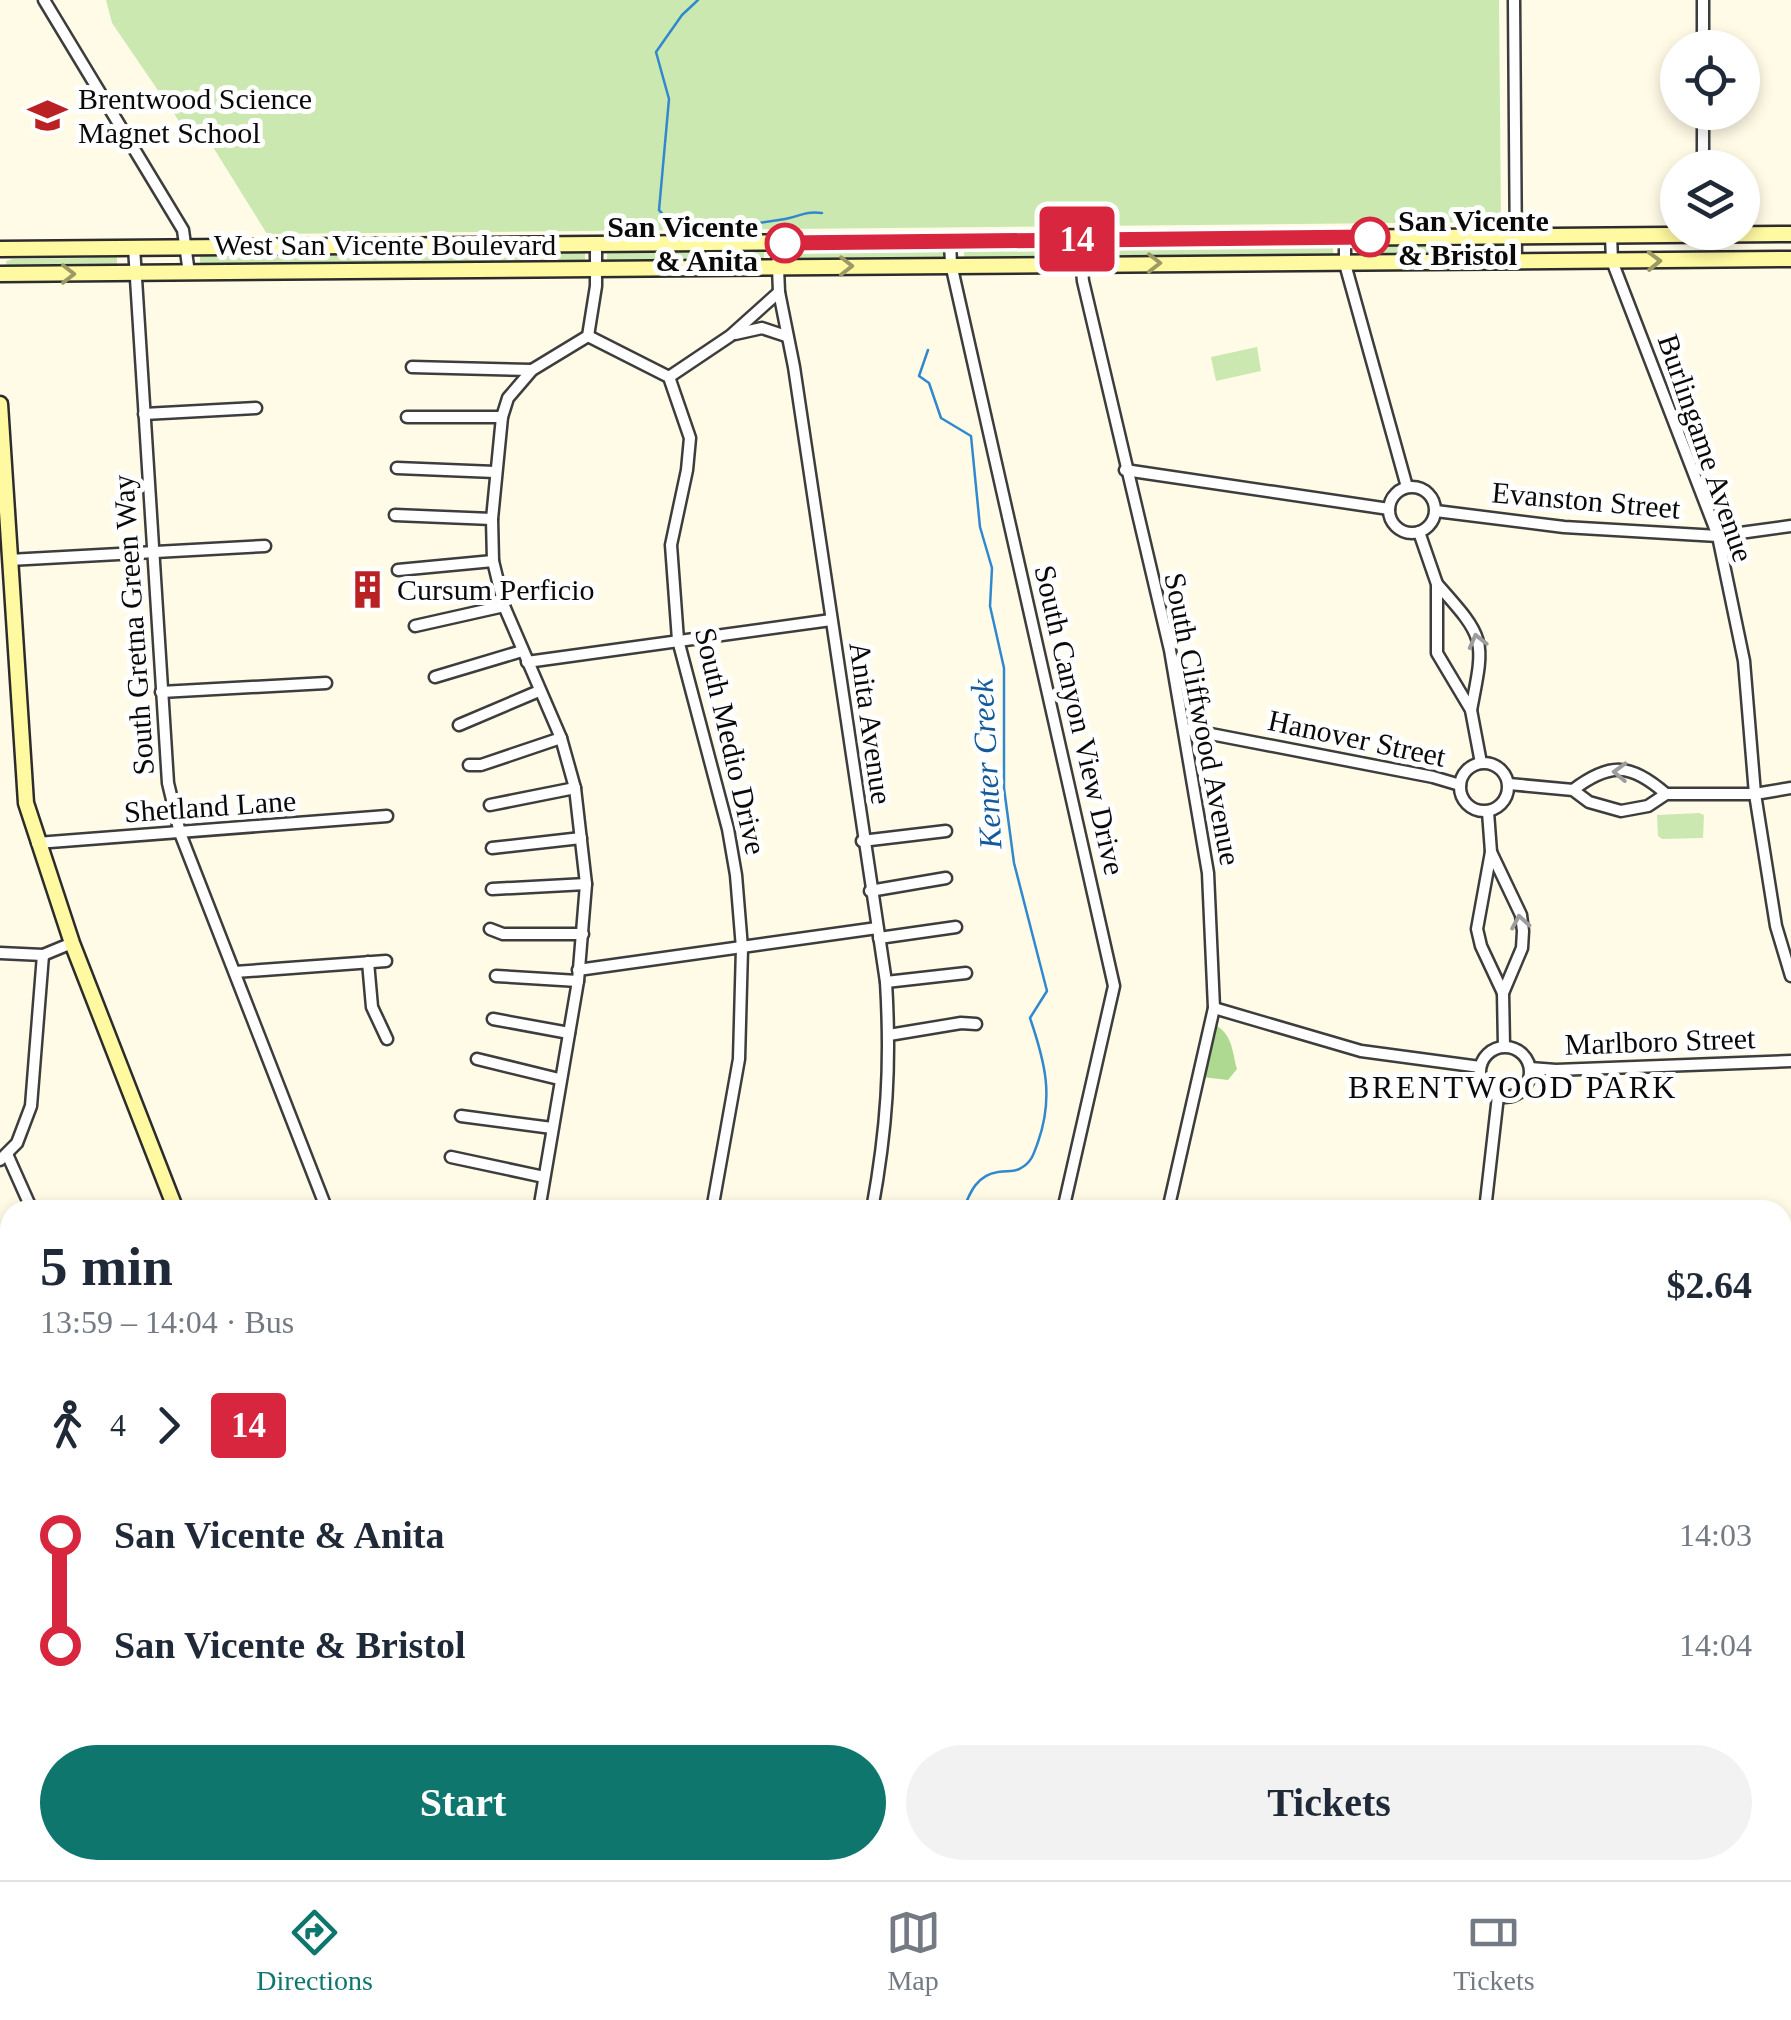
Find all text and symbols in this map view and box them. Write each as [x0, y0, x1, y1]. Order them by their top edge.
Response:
map controls [1660, 30, 1760, 250]
button: locate [1660, 30, 1760, 130]
place label: Brentwood Science Magnet School [78, 82, 312, 149]
school or university icon: Brentwood Science Magnet School [27, 94, 69, 136]
button: layers [1660, 150, 1760, 250]
place label: San Vicente & Bristol [1398, 204, 1549, 271]
line badge: 14 [1032, 206, 1122, 272]
place label: San Vicente & Anita [607, 210, 758, 277]
marker: San Vicente & Bristol [1351, 218, 1389, 256]
text: 14 [1060, 220, 1095, 259]
marker: San Vicente & Anita [766, 224, 804, 262]
street label: West San Vicente Boulevard [214, 228, 556, 261]
one-way arrow [1646, 250, 1662, 271]
one-way arrow [1146, 252, 1162, 274]
one-way arrow [840, 255, 855, 277]
one-way arrow [60, 263, 76, 285]
street label: Burlingame Avenue [1652, 330, 1760, 566]
street label: South Gretna Green Way [106, 474, 160, 776]
street label: Evanston Street [1490, 475, 1682, 525]
street label: South Canyon View Drive [1028, 562, 1132, 878]
building icon: Cursum Perficio [346, 568, 388, 610]
street label: South Cliffwood Avenue [1158, 570, 1248, 868]
place label: Cursum Perficio [397, 573, 594, 606]
street label: South Medio Drive [689, 624, 773, 858]
one-way arrow [1468, 632, 1489, 649]
street label: Anita Avenue [843, 640, 899, 806]
water label: Kenter Creek [964, 677, 1008, 851]
street label: Hanover Street [1265, 703, 1449, 773]
one-way arrow [1612, 762, 1628, 783]
street label: Shetland Lane [123, 784, 297, 828]
one-way arrow [1510, 914, 1531, 930]
street label: Marlboro Street [1564, 1021, 1757, 1061]
district label: BRENTWOOD PARK [1348, 1069, 1678, 1105]
text: 5 min [40, 1236, 173, 1297]
text: $2.64 [1667, 1264, 1752, 1306]
text: 13:59 – 14:04 · Bus [40, 1304, 294, 1340]
icon: walk [40, 1398, 95, 1453]
icon: forward [141, 1398, 196, 1453]
text: 14 [231, 1406, 266, 1445]
text: 4 [110, 1407, 126, 1443]
text: San Vicente & Anita [114, 1514, 444, 1556]
text: 14:03 [1679, 1517, 1752, 1553]
text: San Vicente & Bristol [114, 1624, 465, 1666]
text: 14:04 [1679, 1627, 1752, 1663]
button: Start [40, 1745, 886, 1860]
button: Tickets [906, 1745, 1752, 1860]
tab: Directions [256, 1905, 373, 1997]
tab: Map [886, 1905, 941, 1997]
tab: Tickets [1453, 1905, 1535, 1997]

